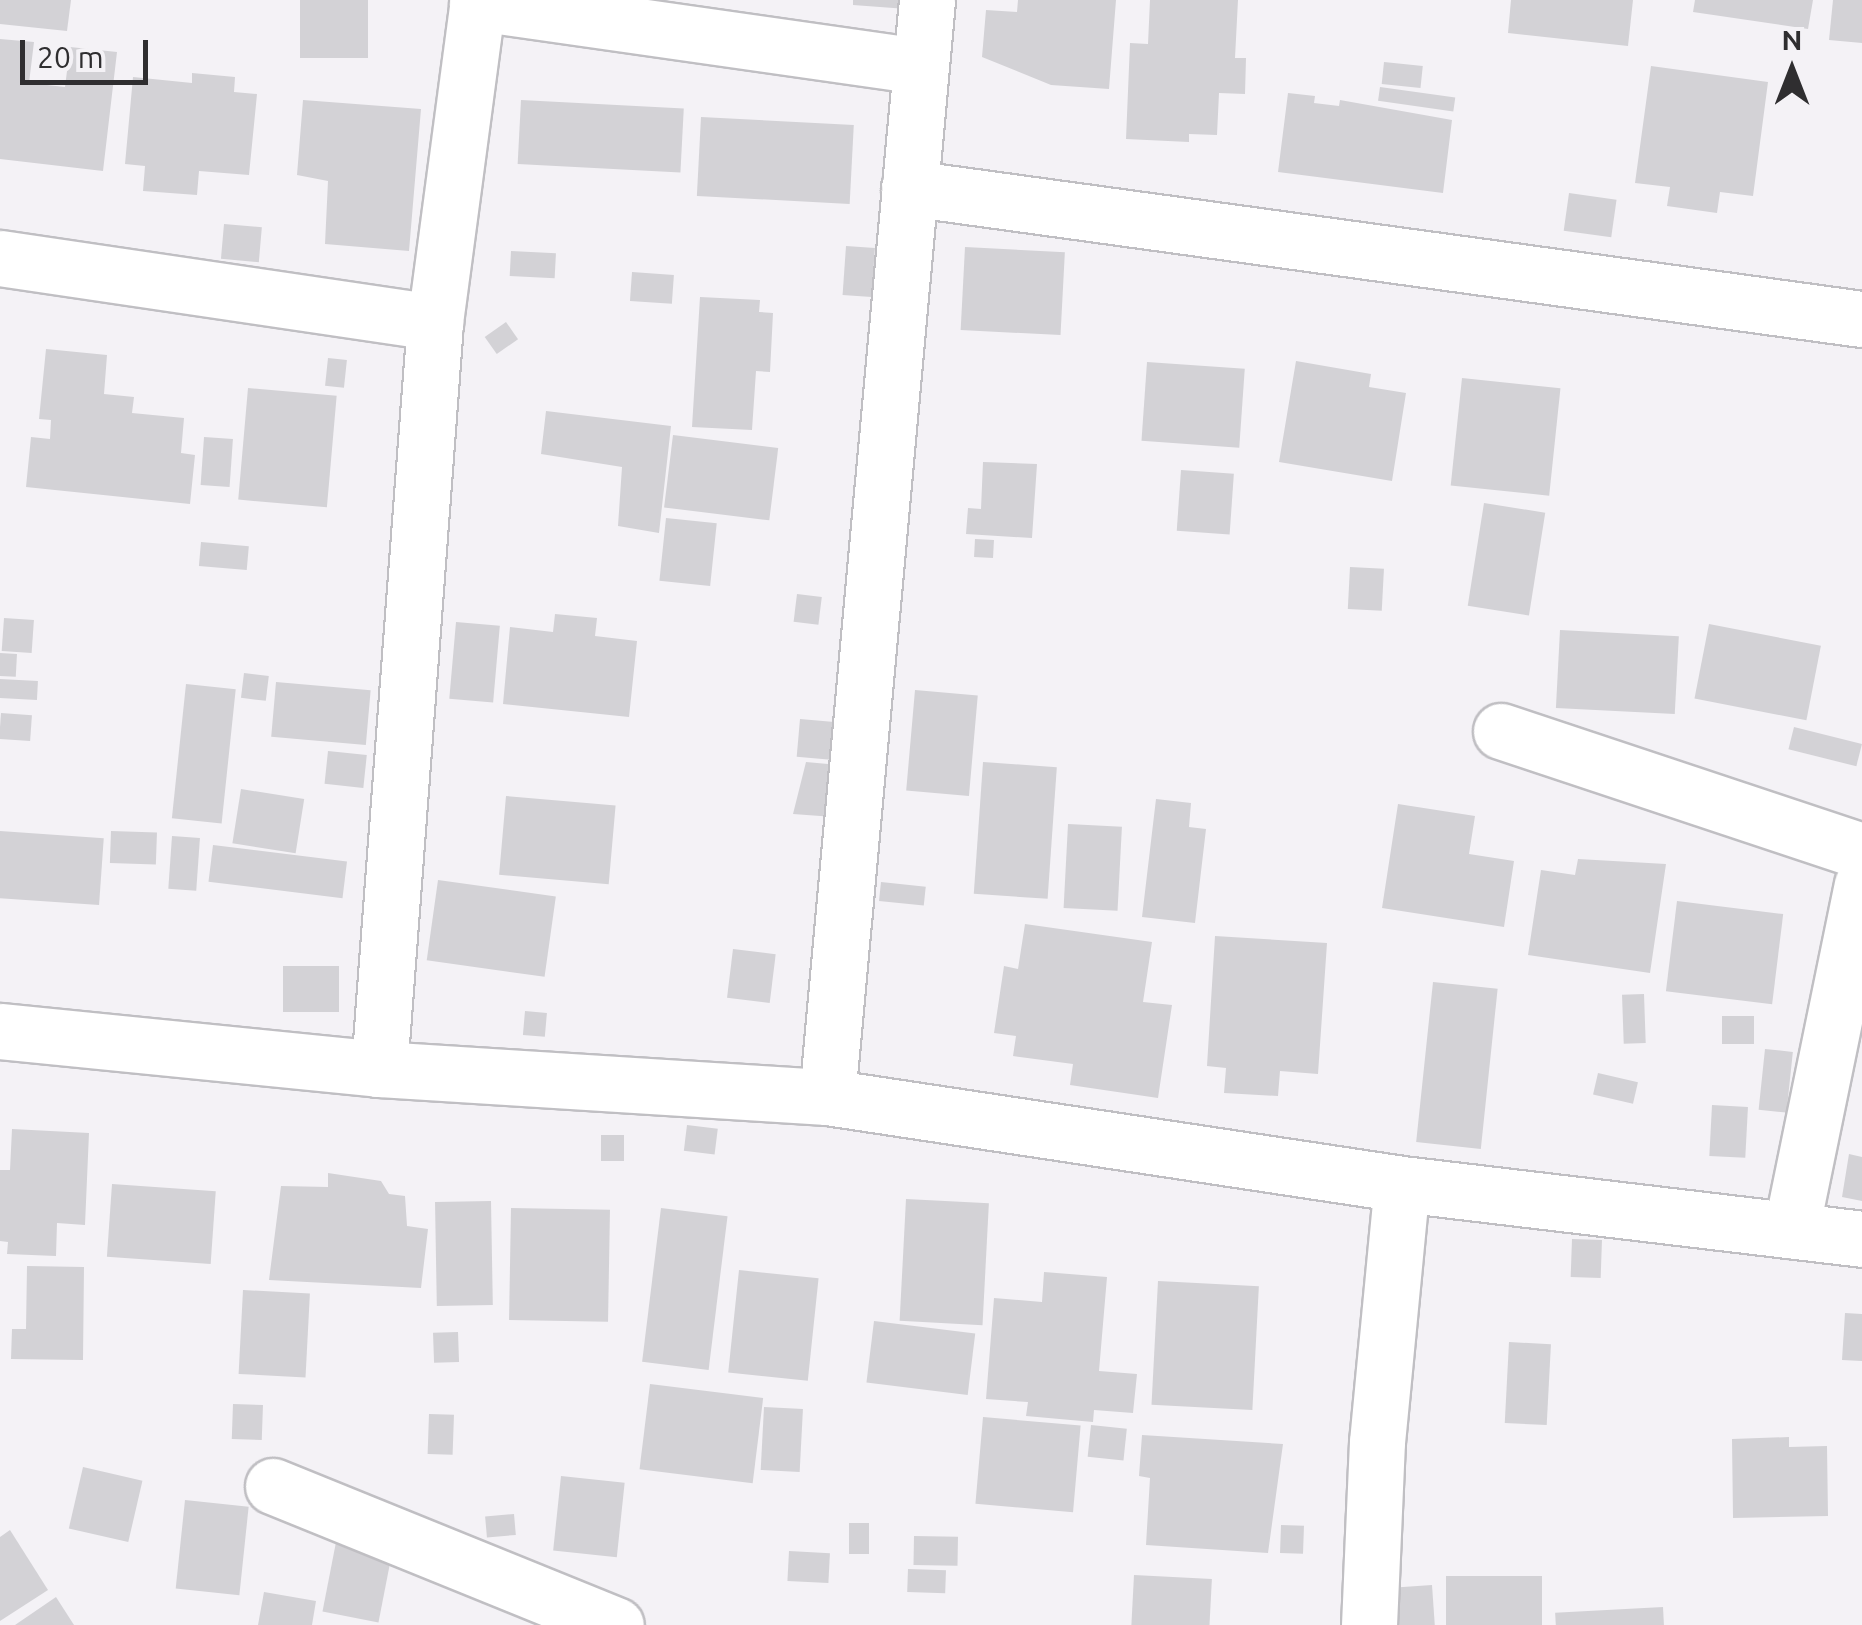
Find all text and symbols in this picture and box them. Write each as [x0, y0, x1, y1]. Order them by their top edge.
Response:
scale bar [25, 20, 152, 82]
north arrow [1742, 20, 1842, 120]
text: N [1782, 24, 1802, 55]
text: 20 m [37, 40, 104, 74]

